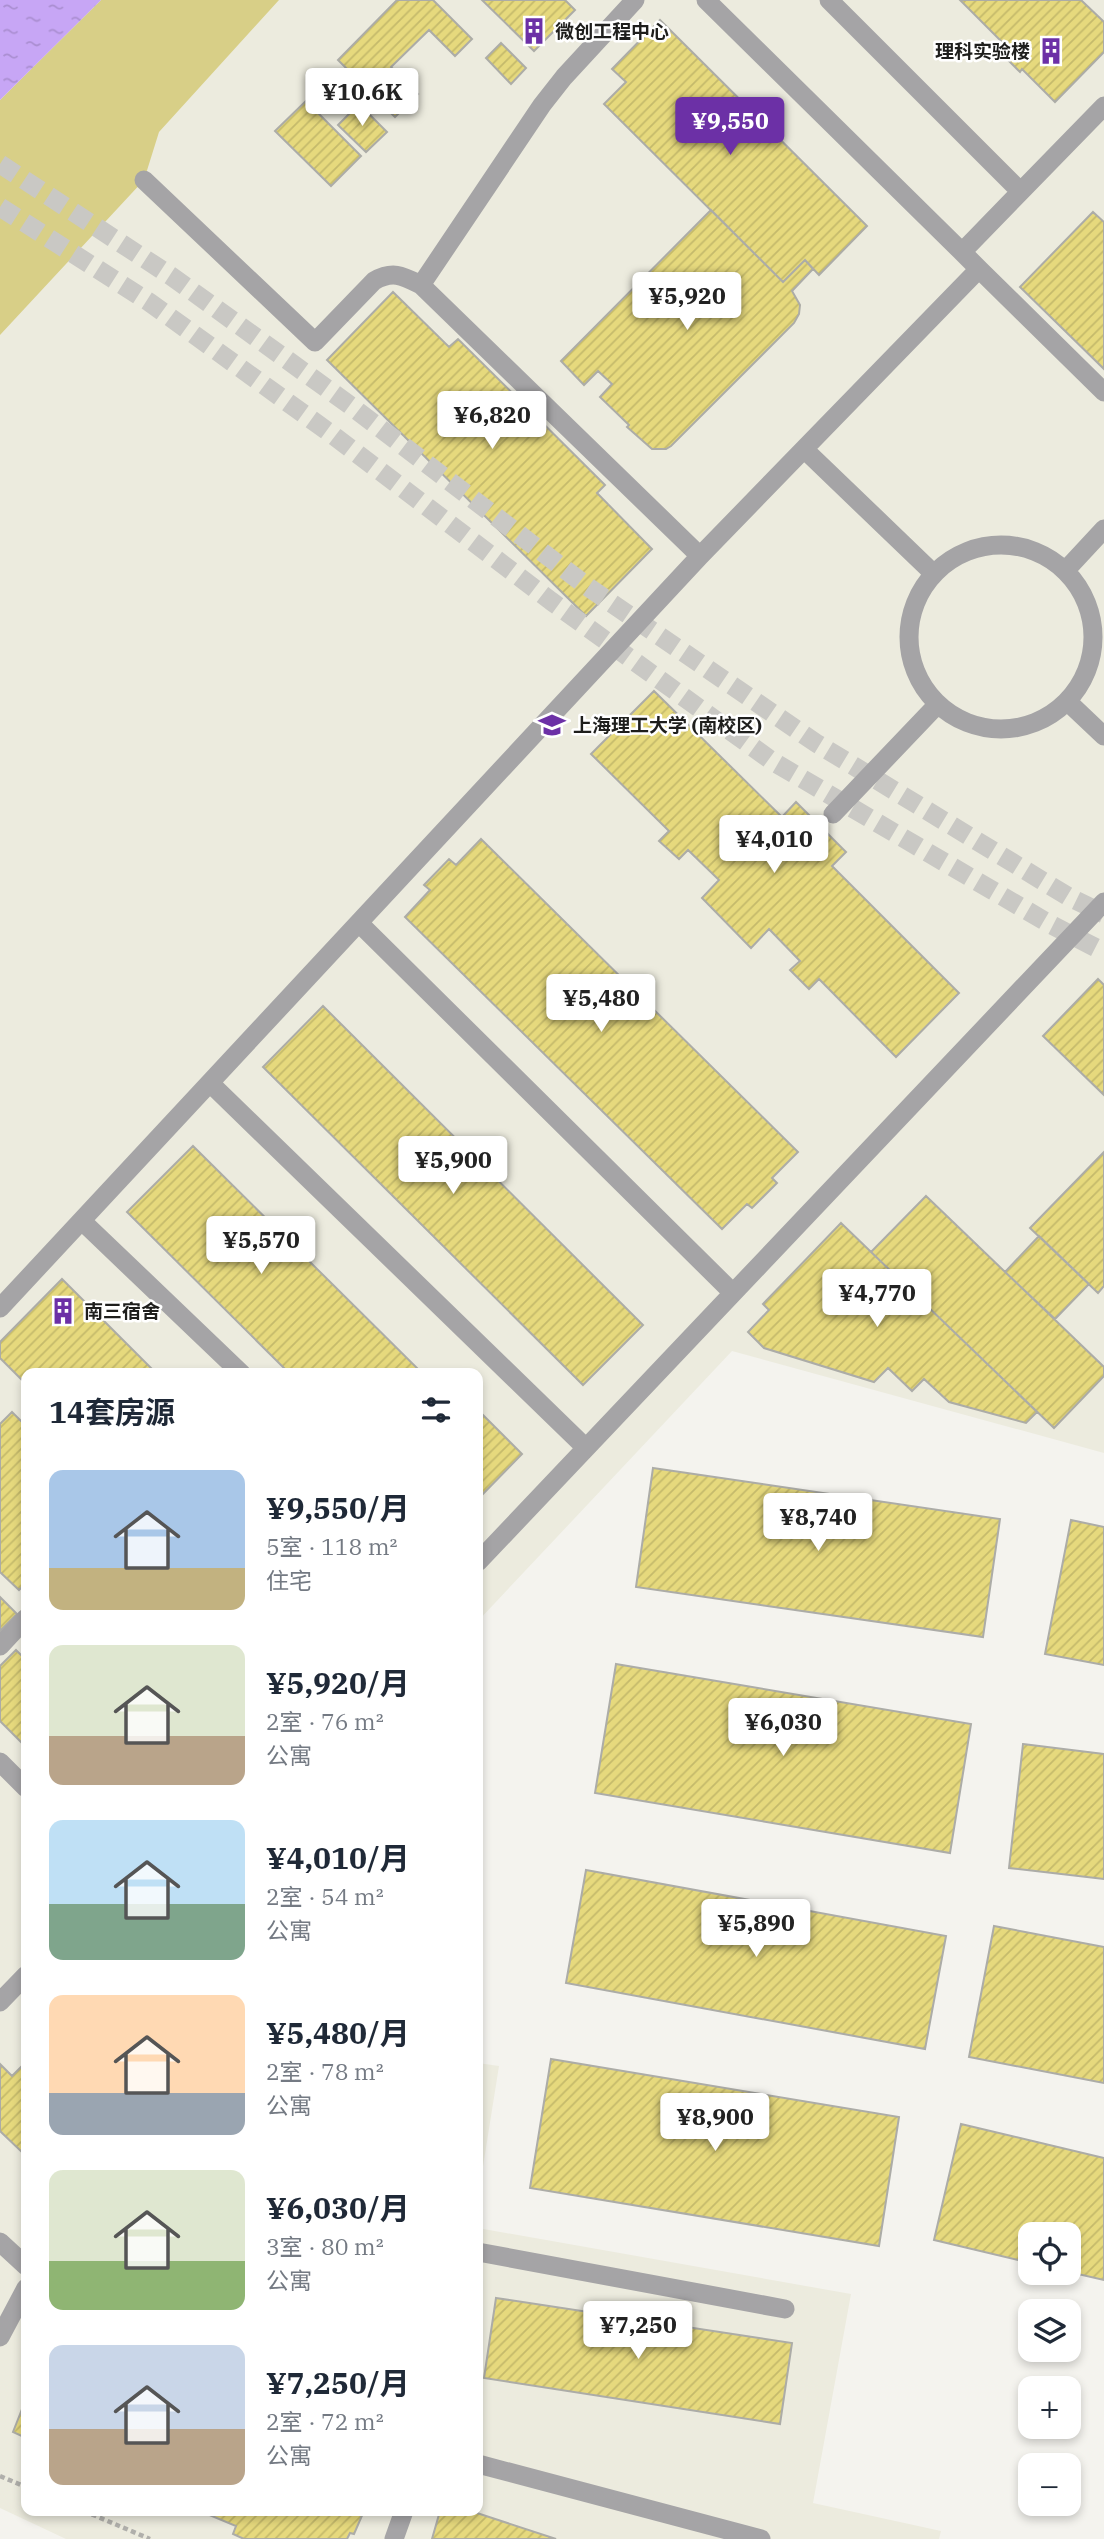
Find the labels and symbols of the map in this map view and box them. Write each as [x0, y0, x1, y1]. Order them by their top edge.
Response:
building icon: 微创工程中心 [519, 16, 549, 46]
place label: 微创工程中心 [555, 19, 669, 43]
building icon: 理科实验楼 [1036, 36, 1066, 66]
place label: 理科实验楼 [935, 39, 1030, 63]
pin: ¥10.6K [305, 68, 419, 128]
pin: ¥9,550 [673, 97, 787, 157]
pin: ¥5,920 [630, 272, 744, 332]
pin: ¥6,820 [435, 392, 549, 451]
school or university icon: 上海理工大学 (南校区) [537, 710, 567, 740]
place label: 上海理工大学 (南校区) [573, 713, 762, 737]
pin: ¥4,010 [717, 816, 831, 875]
pin: ¥5,480 [544, 974, 658, 1034]
pin: ¥5,900 [396, 1136, 510, 1196]
pin: ¥5,570 [204, 1216, 318, 1276]
pin: ¥4,770 [820, 1270, 934, 1329]
building icon: 南三宿舍 [48, 1296, 78, 1326]
place label: 南三宿舍 [84, 1299, 160, 1323]
pin: ¥8,740 [761, 1494, 875, 1553]
pin: ¥6,030 [726, 1698, 840, 1758]
pin: ¥5,890 [699, 1899, 813, 1959]
pin: ¥8,900 [658, 2094, 772, 2153]
pin: ¥7,250 [581, 2302, 695, 2361]

